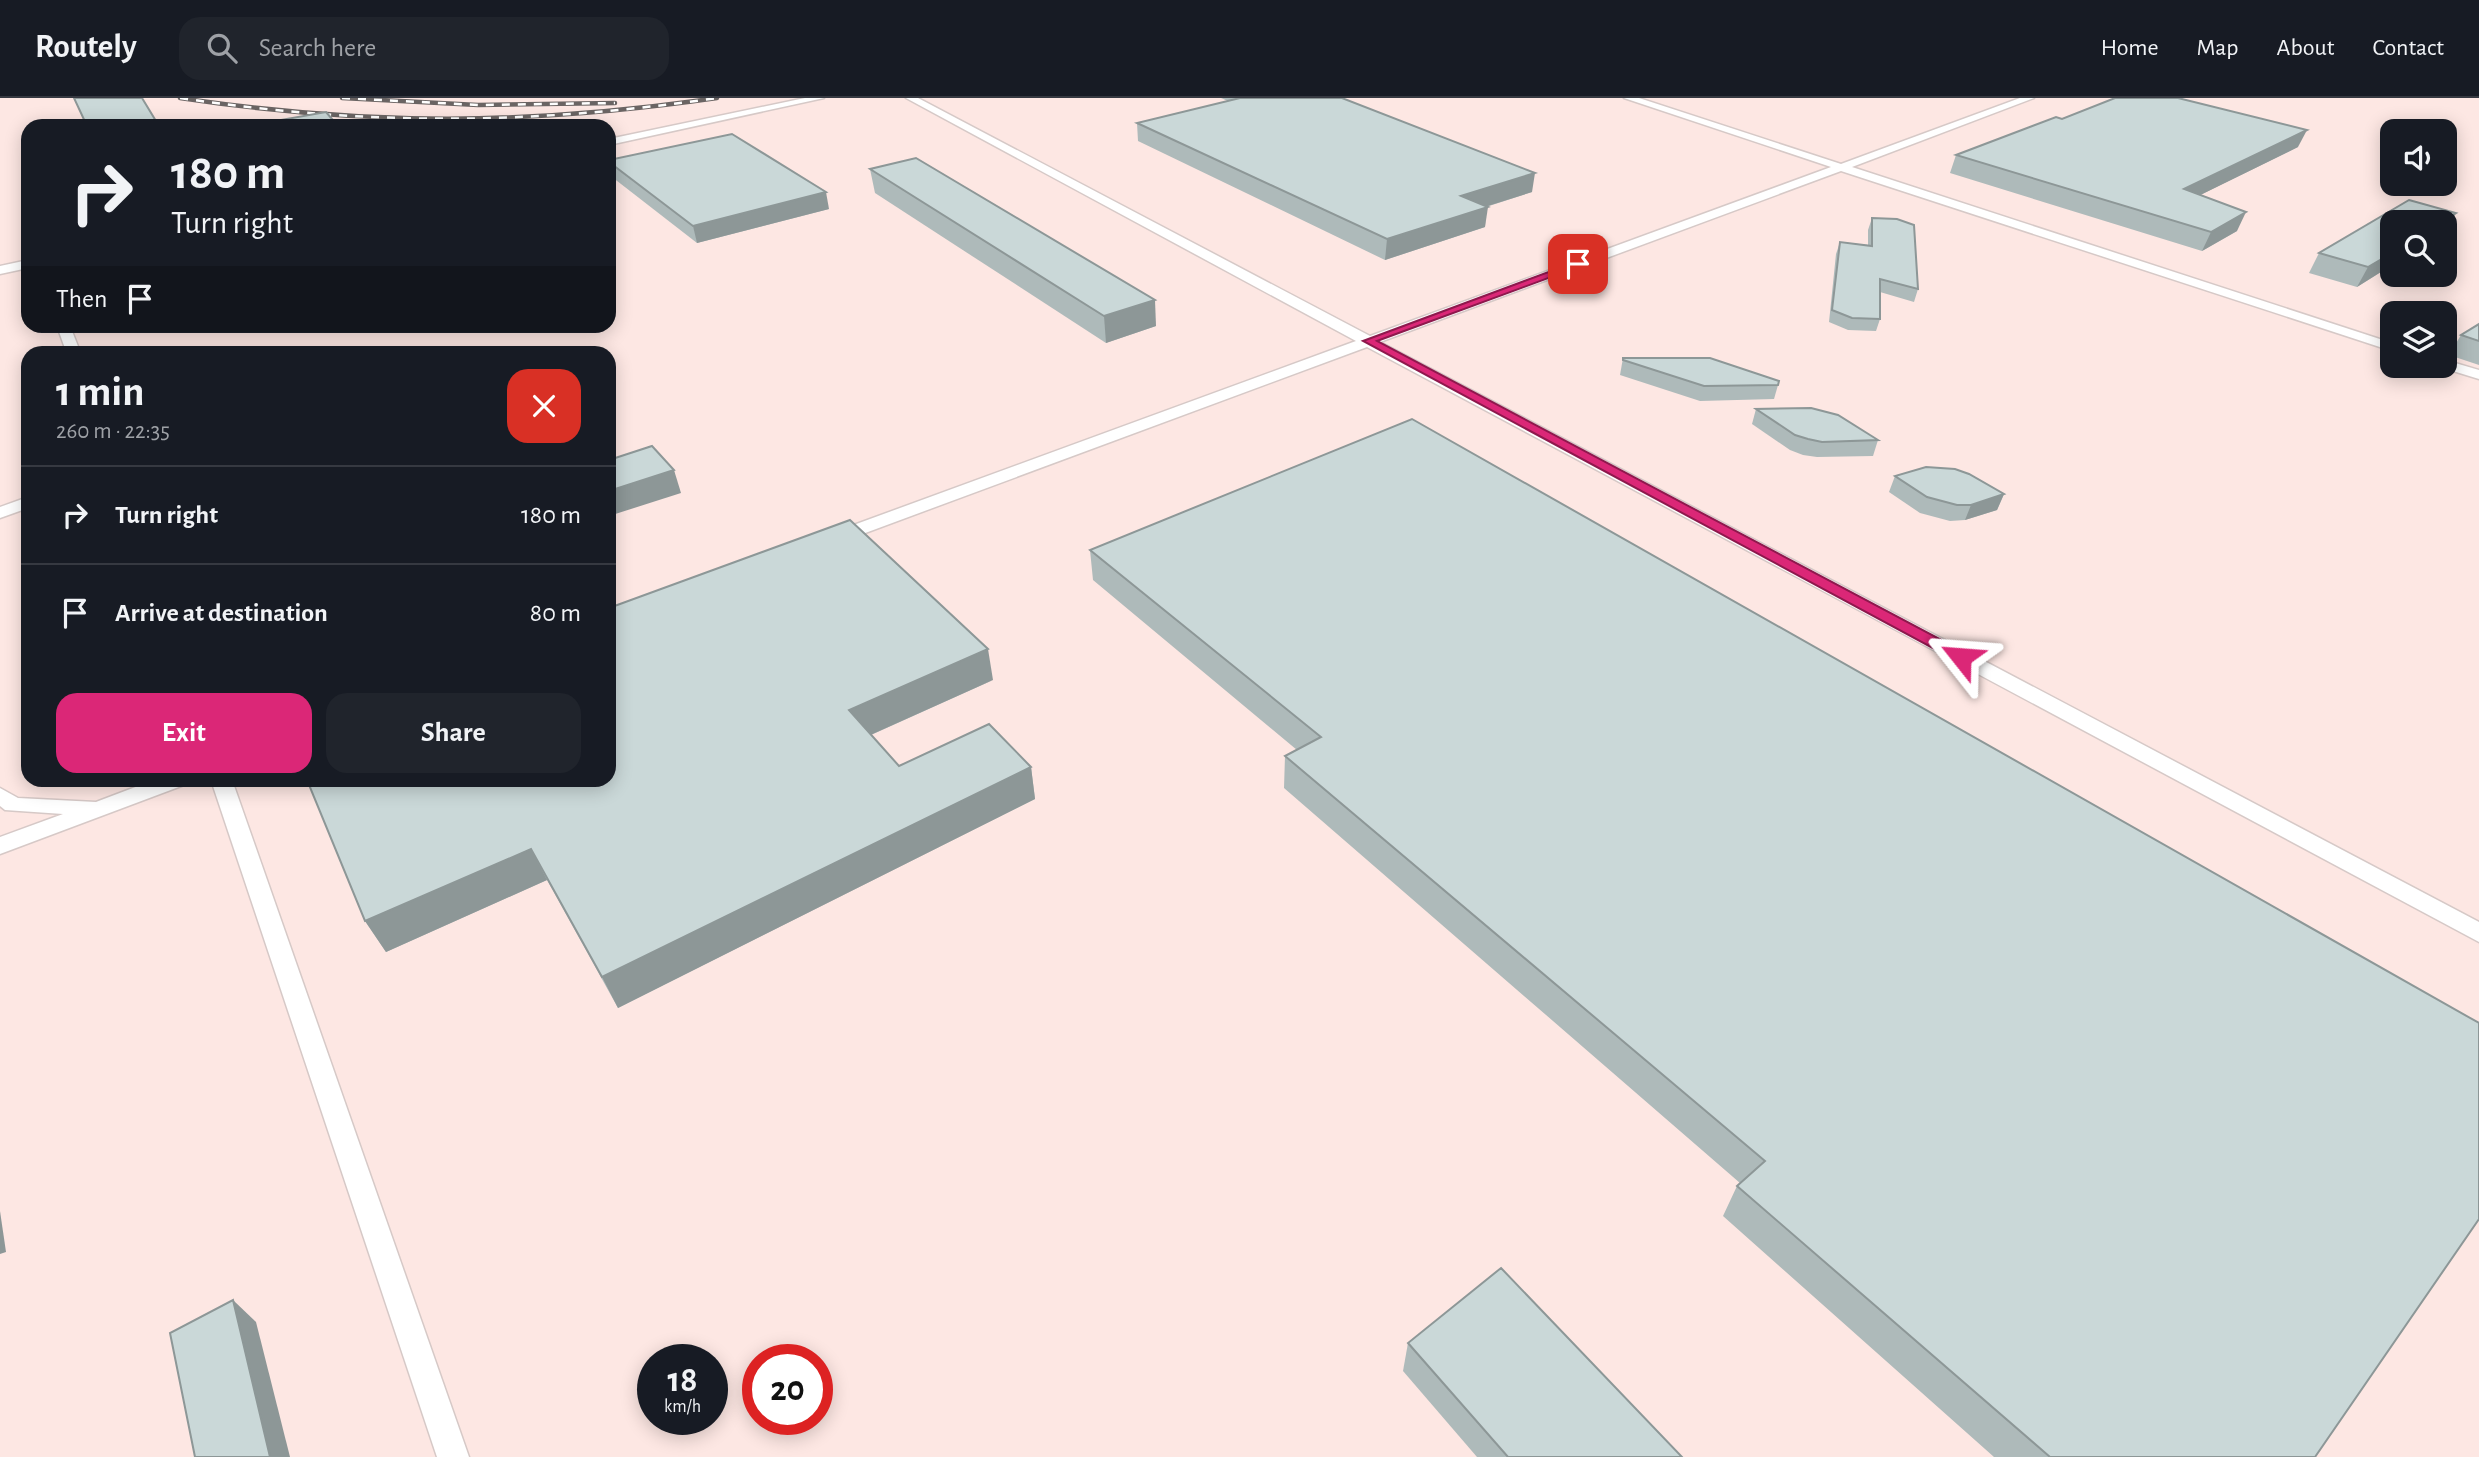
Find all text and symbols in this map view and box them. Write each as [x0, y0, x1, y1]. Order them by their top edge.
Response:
search box [179, 17, 669, 80]
icon: search [203, 29, 241, 67]
text: Routely [35, 31, 137, 64]
text: Search here [259, 35, 376, 61]
text: Home [2101, 36, 2159, 60]
text: Map [2197, 36, 2239, 60]
text: About [2277, 36, 2334, 60]
text: Contact [2372, 36, 2444, 60]
map controls [2380, 119, 2457, 378]
button: sound [2380, 119, 2457, 196]
icon: right [56, 147, 147, 238]
text: 180 m [171, 149, 285, 198]
text: Turn right [171, 207, 293, 239]
button: search [2380, 210, 2457, 287]
pin [1548, 234, 1608, 294]
icon: arrive [1559, 245, 1597, 283]
icon: arrive [121, 280, 159, 318]
text: Then [56, 286, 107, 312]
button: layers [2380, 301, 2457, 378]
button: close [507, 369, 581, 443]
text: 1 min [56, 371, 145, 413]
text: 260 m · 22:35 [56, 420, 170, 443]
icon: right [56, 496, 94, 534]
text: Turn right [115, 502, 218, 528]
text: 180 m [521, 502, 581, 528]
icon: arrive [56, 594, 94, 632]
text: Arrive at destination [115, 600, 328, 626]
text: 80 m [530, 600, 581, 626]
position arrow [1924, 620, 1998, 694]
button: Exit [56, 693, 312, 773]
button: Share [326, 693, 581, 773]
speed limit sign: 20 [742, 1344, 833, 1435]
text: 18 [668, 1363, 697, 1398]
text: km/h [664, 1398, 701, 1416]

